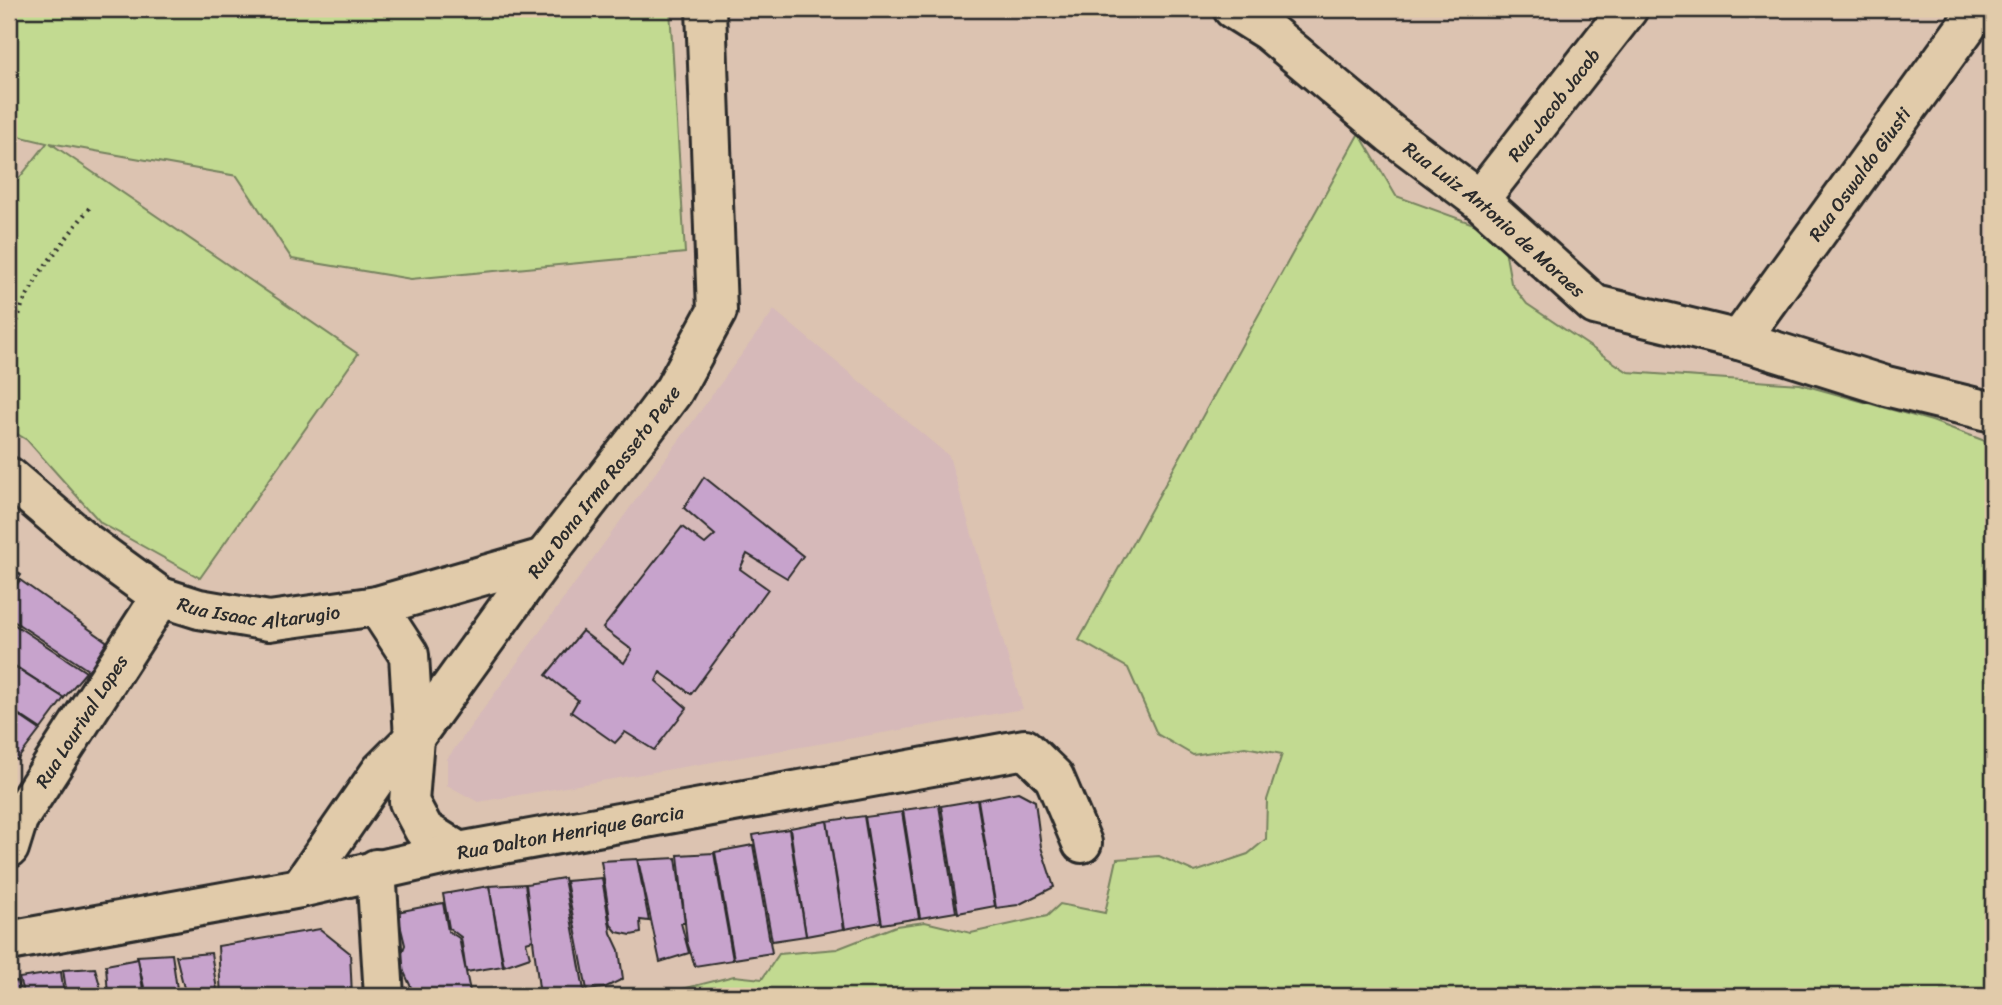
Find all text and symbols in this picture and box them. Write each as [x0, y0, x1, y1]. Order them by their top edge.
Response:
street label: Rua Jacob Jacob [1498, 41, 1608, 169]
street label: Rua Oswaldo Giusti [1799, 99, 1920, 248]
street label: Rua Luiz Antonio de Moraes [1396, 132, 1594, 306]
street label: Rua Dona Irma Rosseto Pexe [518, 378, 689, 585]
street label: Rua Isaac Altarugio [173, 587, 342, 638]
street label: Rua Lourival Lopes [26, 647, 137, 794]
street label: Rua Dalton Henrique Garcia [454, 795, 687, 869]

